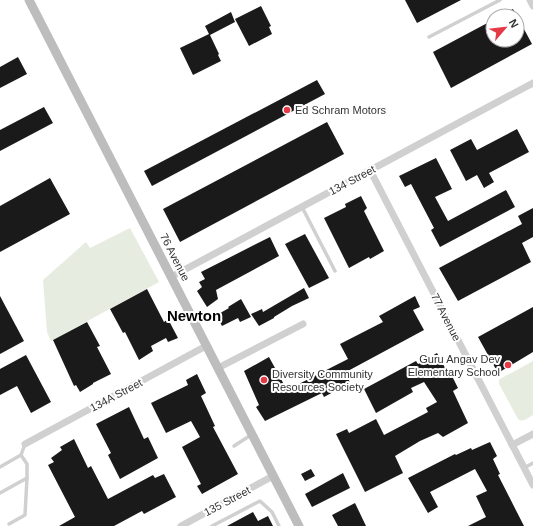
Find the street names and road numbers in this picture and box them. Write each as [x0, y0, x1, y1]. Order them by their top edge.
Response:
street label: 134 Street [327, 163, 377, 197]
street label: 76 Avenue [158, 231, 192, 283]
street label: 77 Avenue [429, 291, 463, 343]
street label: 134A Street [88, 376, 144, 414]
street label: 135 Street [202, 484, 252, 518]

